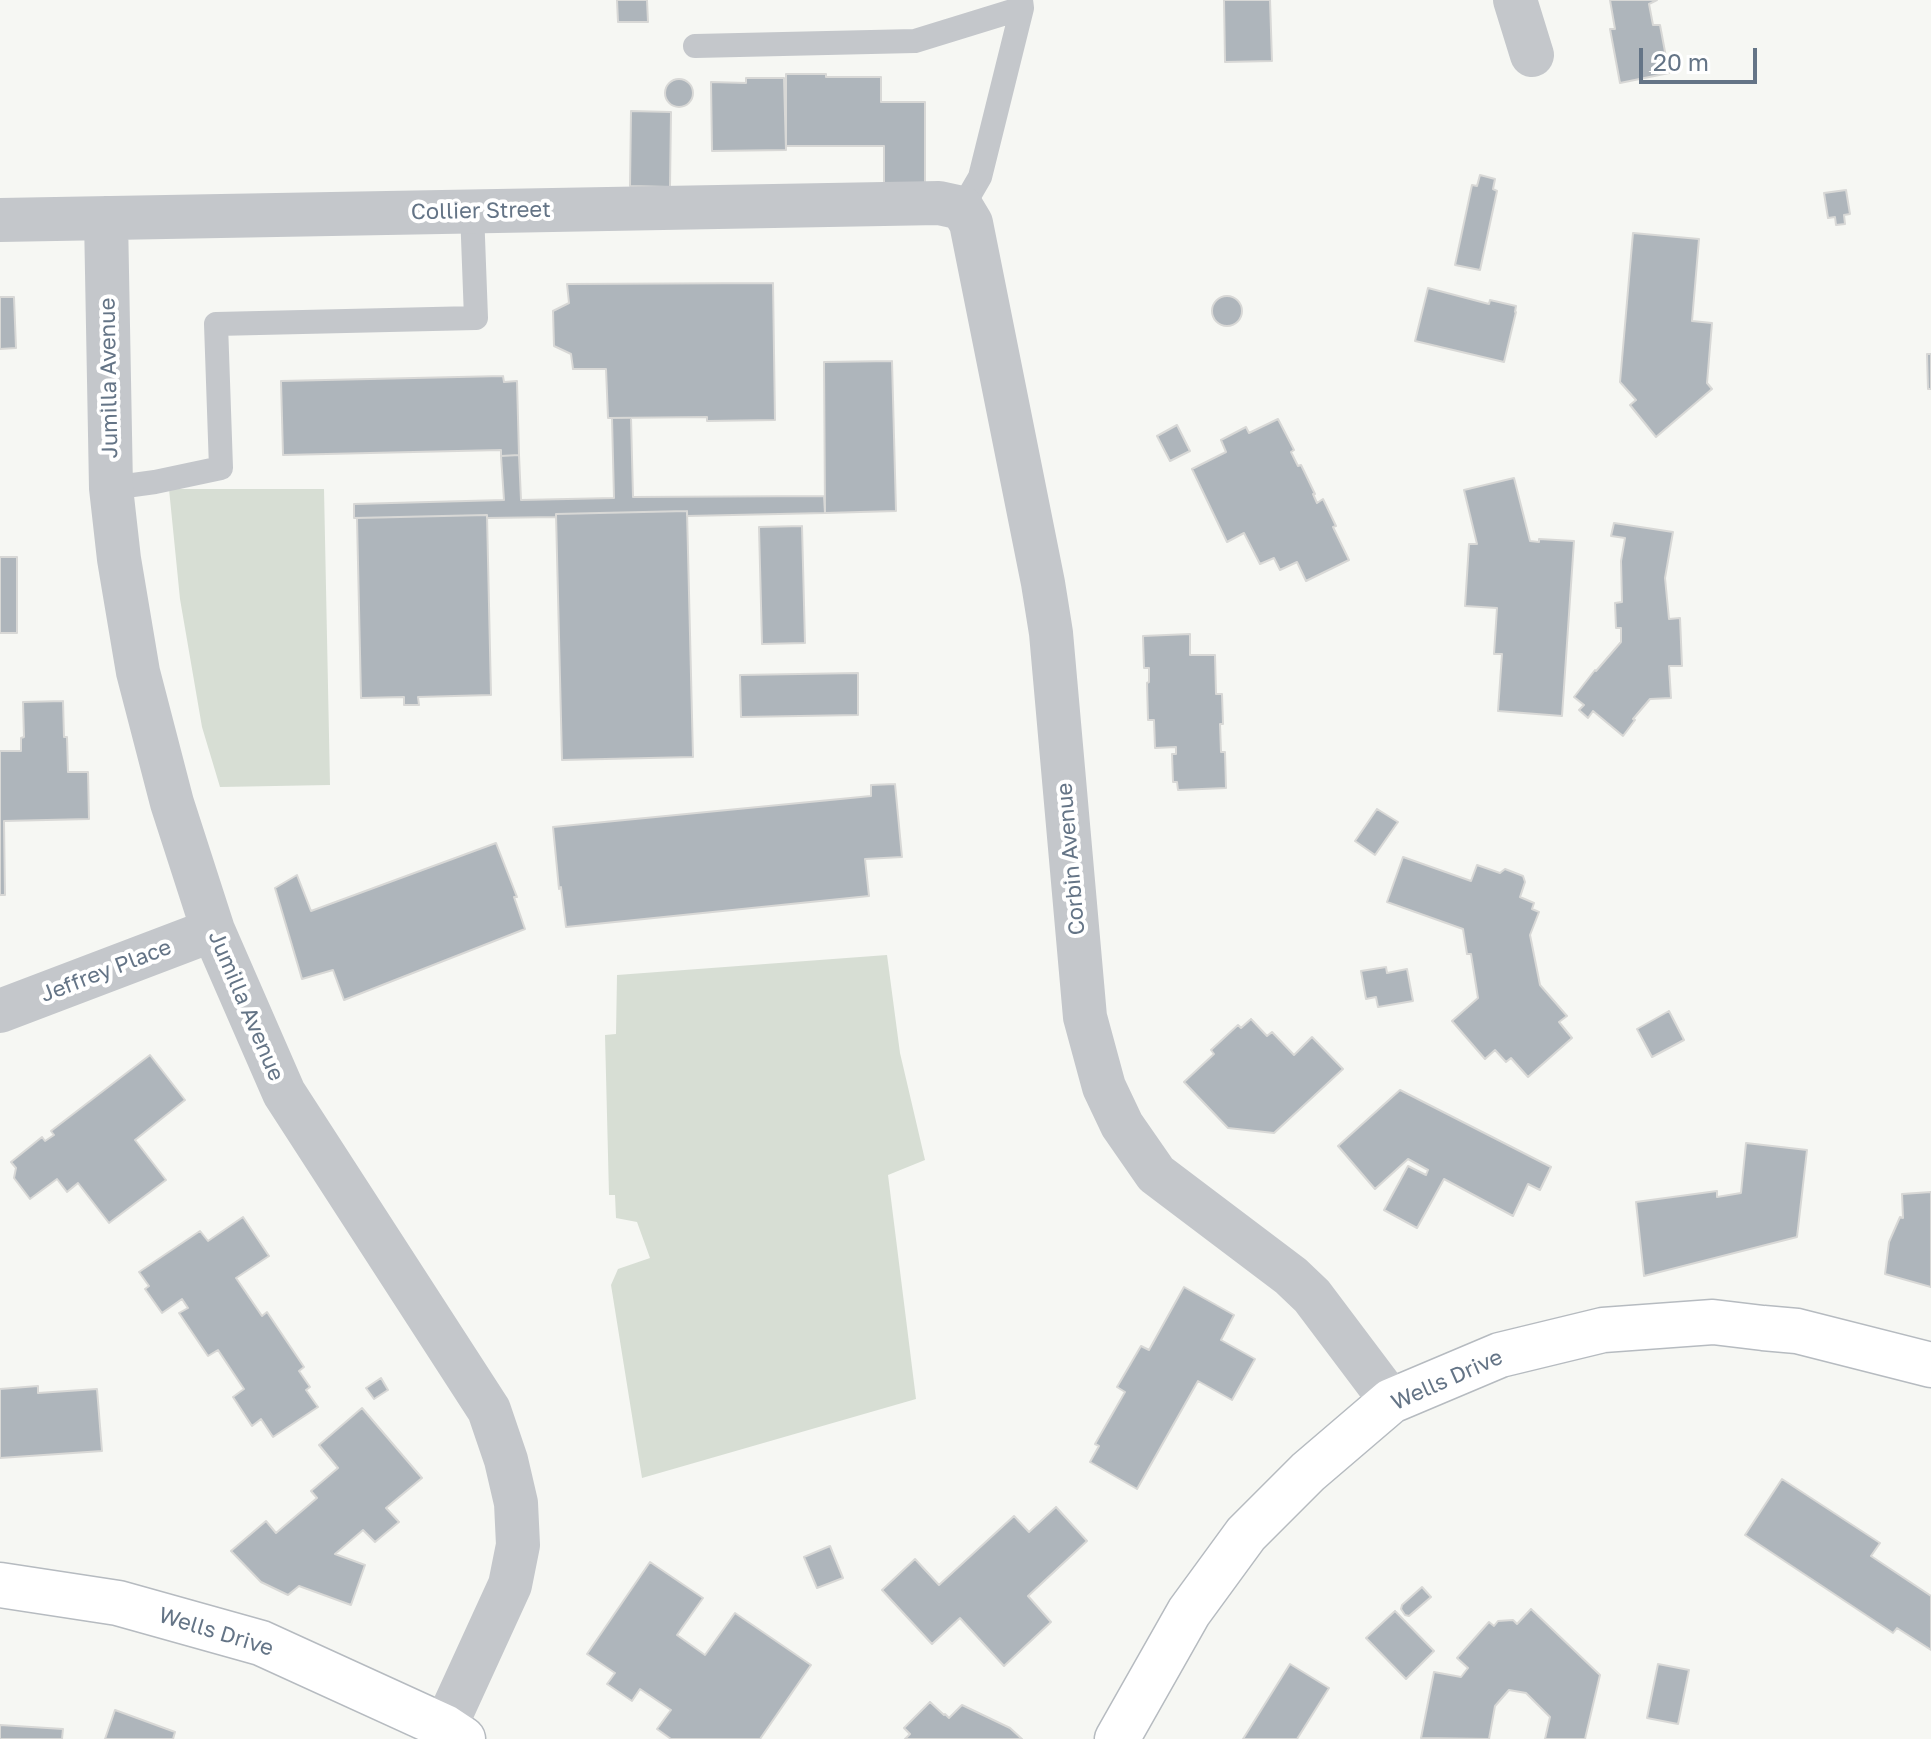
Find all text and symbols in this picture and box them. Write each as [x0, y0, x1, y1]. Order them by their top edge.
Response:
scale bar [1643, 32, 1761, 82]
text: 20 m [1653, 47, 1709, 76]
street label: Collier Street [411, 197, 551, 225]
street label: Jumilla Avenue [94, 298, 124, 458]
street label: Corbin Avenue [1051, 782, 1091, 936]
street label: Jumilla Avenue [202, 927, 290, 1085]
street label: Jeffrey Place [37, 934, 175, 1008]
street label: Wells Drive [1387, 1344, 1507, 1416]
street label: Wells Drive [155, 1602, 277, 1662]

